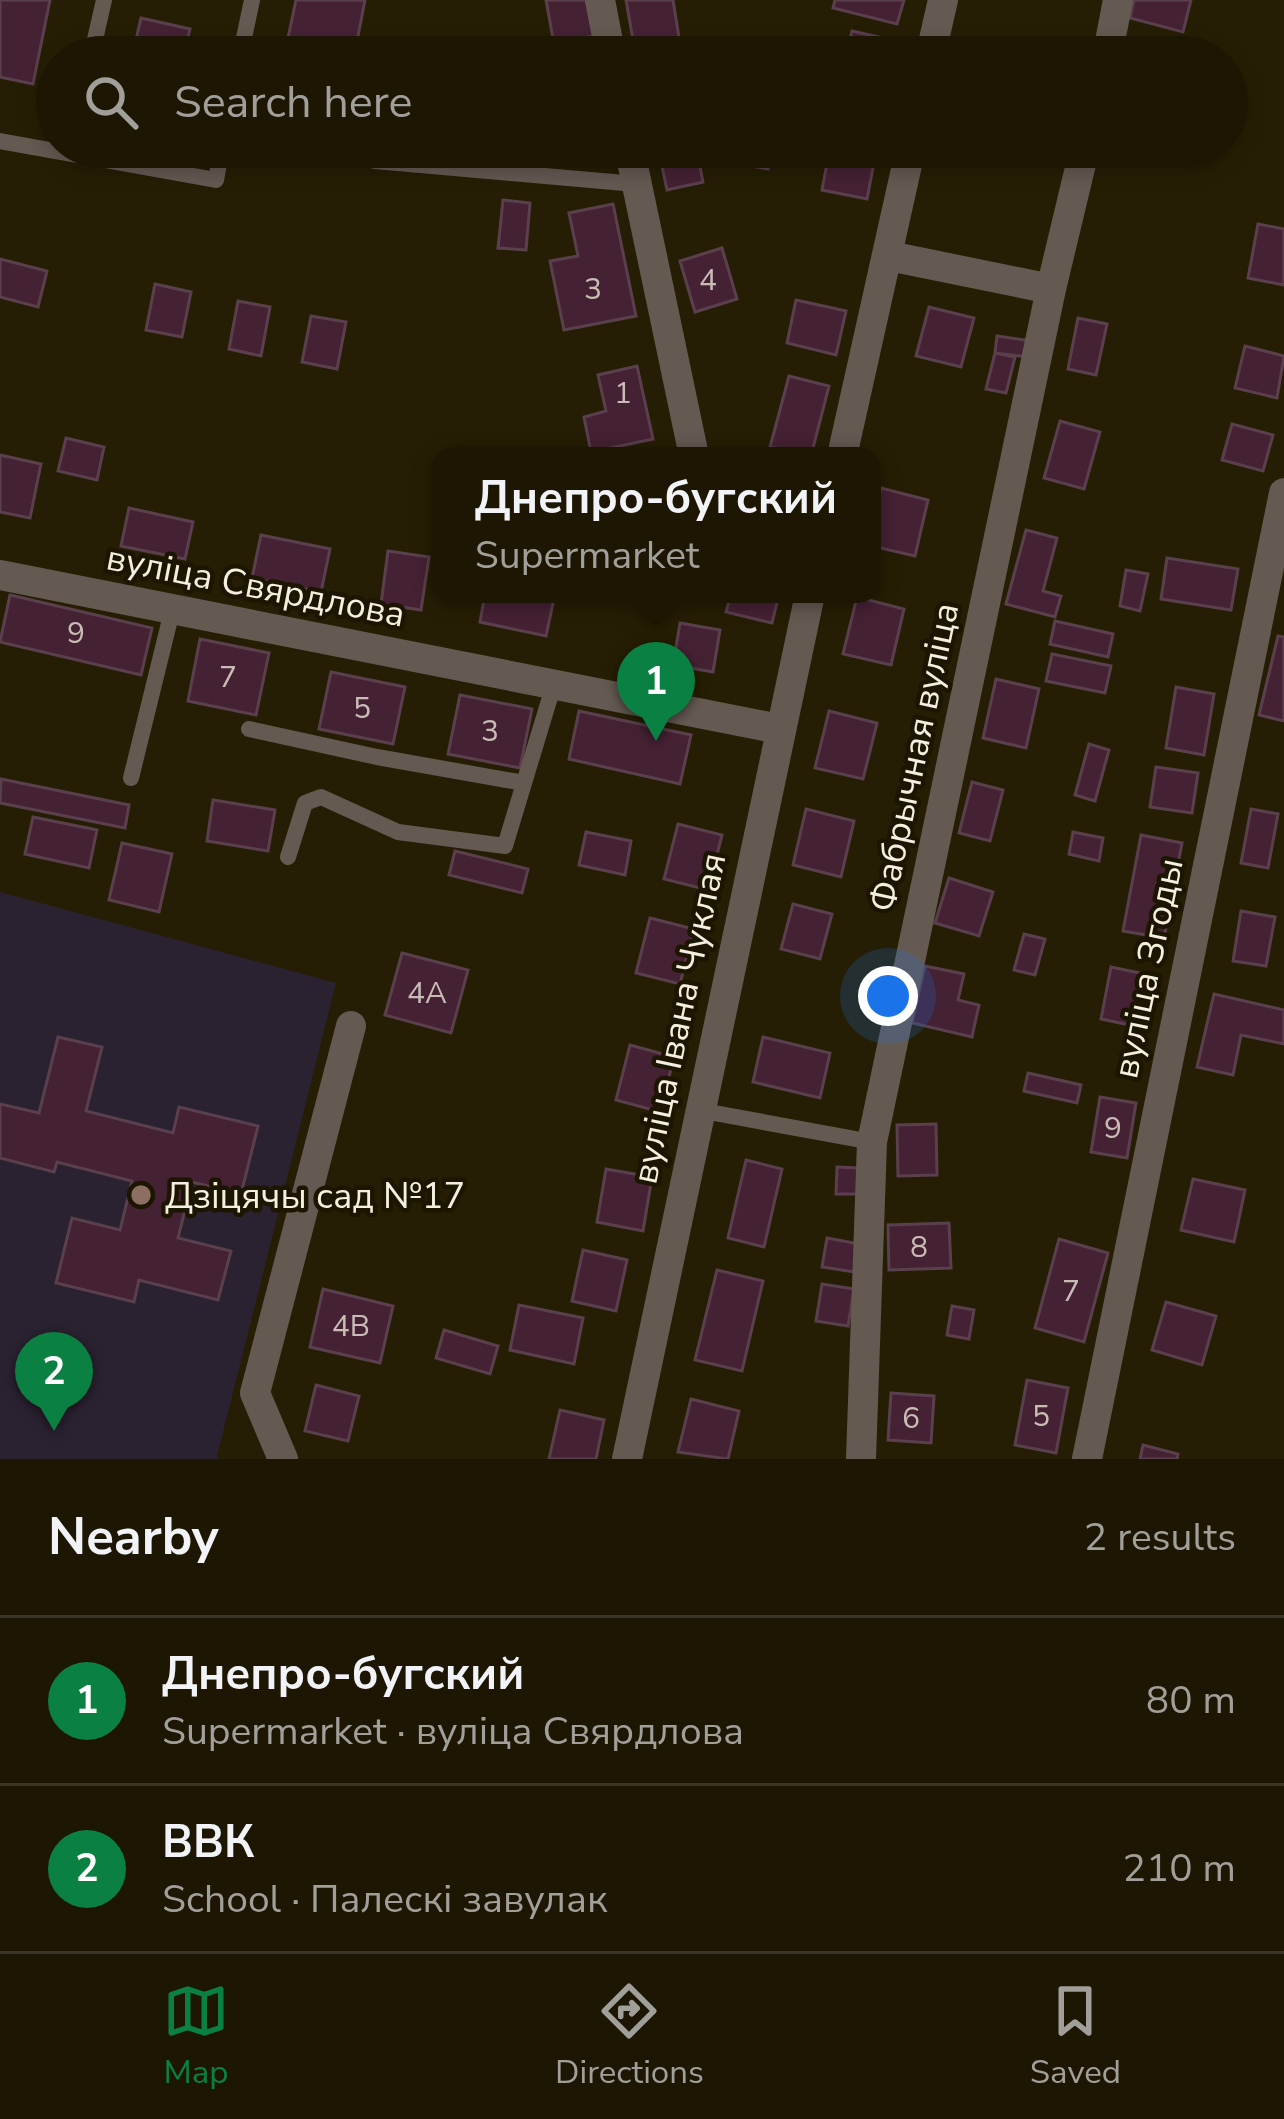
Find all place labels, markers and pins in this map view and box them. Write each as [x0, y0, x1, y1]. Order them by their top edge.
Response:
pin: 1 [617, 642, 695, 741]
place label: Дзіцячы сад №17 [165, 1172, 465, 1221]
marker: Дзіцячы сад №17 [128, 1182, 154, 1208]
pin: 2 [15, 1332, 93, 1431]

